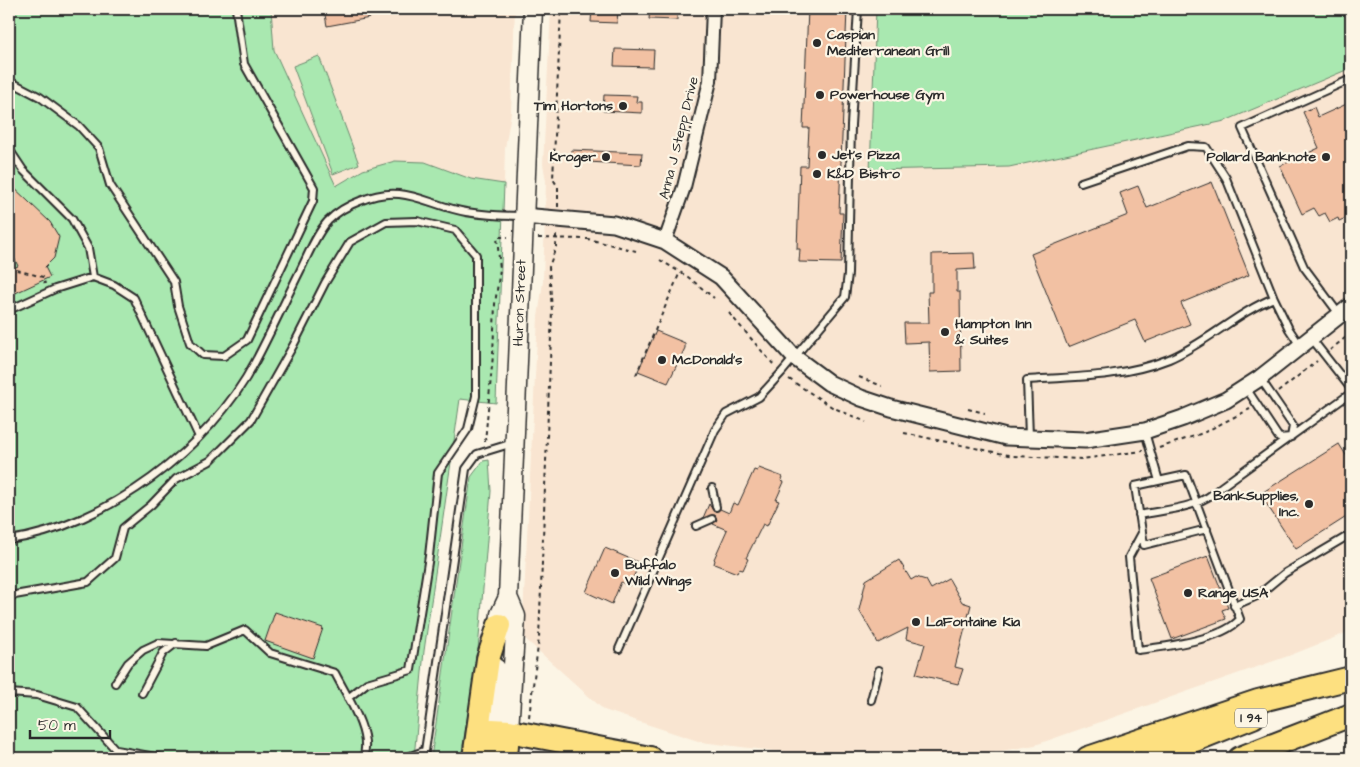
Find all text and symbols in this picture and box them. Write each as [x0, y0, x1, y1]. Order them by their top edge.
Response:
place label: Caspian Mediterranean Grill [827, 25, 950, 61]
marker: Caspian Mediterranean Grill [811, 37, 823, 49]
street label: Anna J Stepp Drive [654, 74, 704, 201]
place label: Powerhouse Gym [830, 85, 945, 105]
marker: Powerhouse Gym [814, 89, 826, 101]
place label: Tim Hortons [533, 96, 613, 116]
marker: Tim Hortons [617, 100, 629, 112]
place label: Jet's Pizza [831, 145, 900, 165]
place label: Kroger [549, 147, 596, 168]
place label: Pollard Banknote [1206, 147, 1316, 167]
marker: Jet's Pizza [816, 149, 828, 161]
marker: Kroger [600, 151, 612, 163]
marker: Pollard Banknote [1320, 151, 1332, 163]
place label: K&D Bistro [827, 164, 900, 184]
marker: K&D Bistro [811, 168, 823, 180]
street label: Huron Street [508, 259, 532, 347]
place label: Hampton Inn & Suites [954, 314, 1032, 350]
marker: Hampton Inn & Suites [939, 326, 951, 338]
place label: McDonald's [672, 350, 742, 370]
marker: McDonald's [656, 354, 668, 366]
place label: BankSupplies, Inc. [1213, 486, 1299, 522]
marker: BankSupplies, Inc. [1303, 498, 1315, 510]
place label: Buffalo Wild Wings [624, 555, 692, 592]
marker: Buffalo Wild Wings [609, 567, 621, 579]
place label: Range USA [1198, 583, 1269, 604]
marker: Range USA [1182, 587, 1194, 599]
place label: LaFontaine Kia [926, 612, 1021, 632]
marker: LaFontaine Kia [910, 616, 922, 628]
scale bar [30, 707, 110, 739]
road number: I 94 [1235, 708, 1267, 728]
text: 50 m [38, 715, 76, 736]

